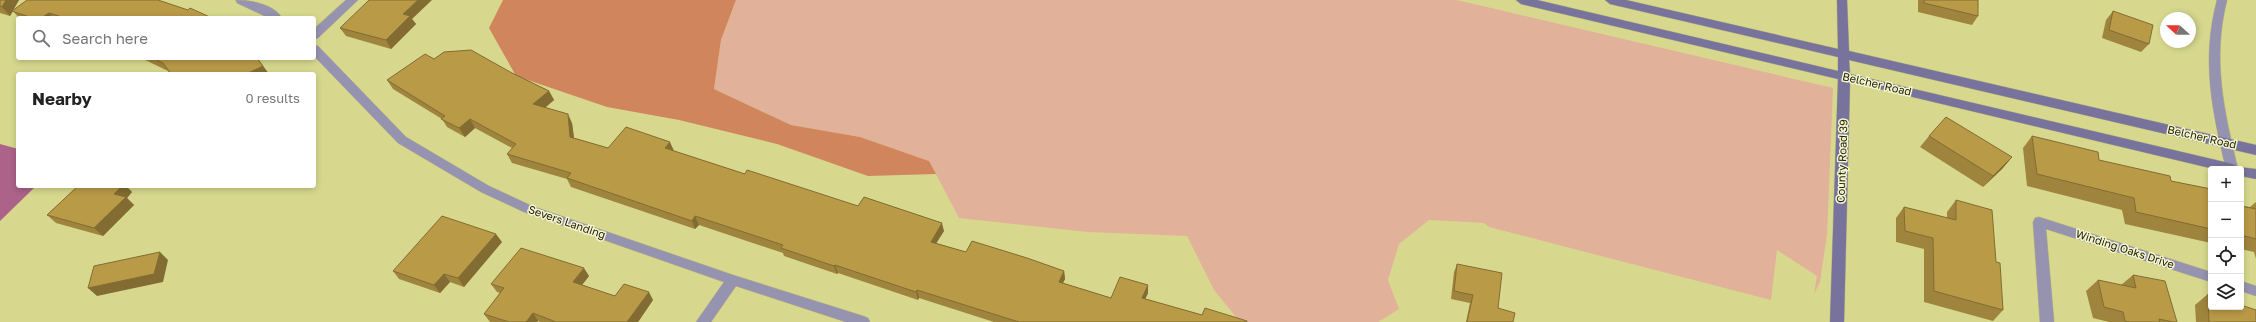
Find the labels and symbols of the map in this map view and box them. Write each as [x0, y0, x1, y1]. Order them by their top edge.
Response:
north arrow [2160, 12, 2196, 48]
street label: Belcher Road [1841, 69, 1913, 98]
street label: County Road 39 [1834, 119, 1849, 203]
street label: Belcher Road [2166, 122, 2238, 151]
street label: Severs Landing [527, 202, 608, 241]
street label: Winding Oaks Drive [2074, 226, 2176, 271]

